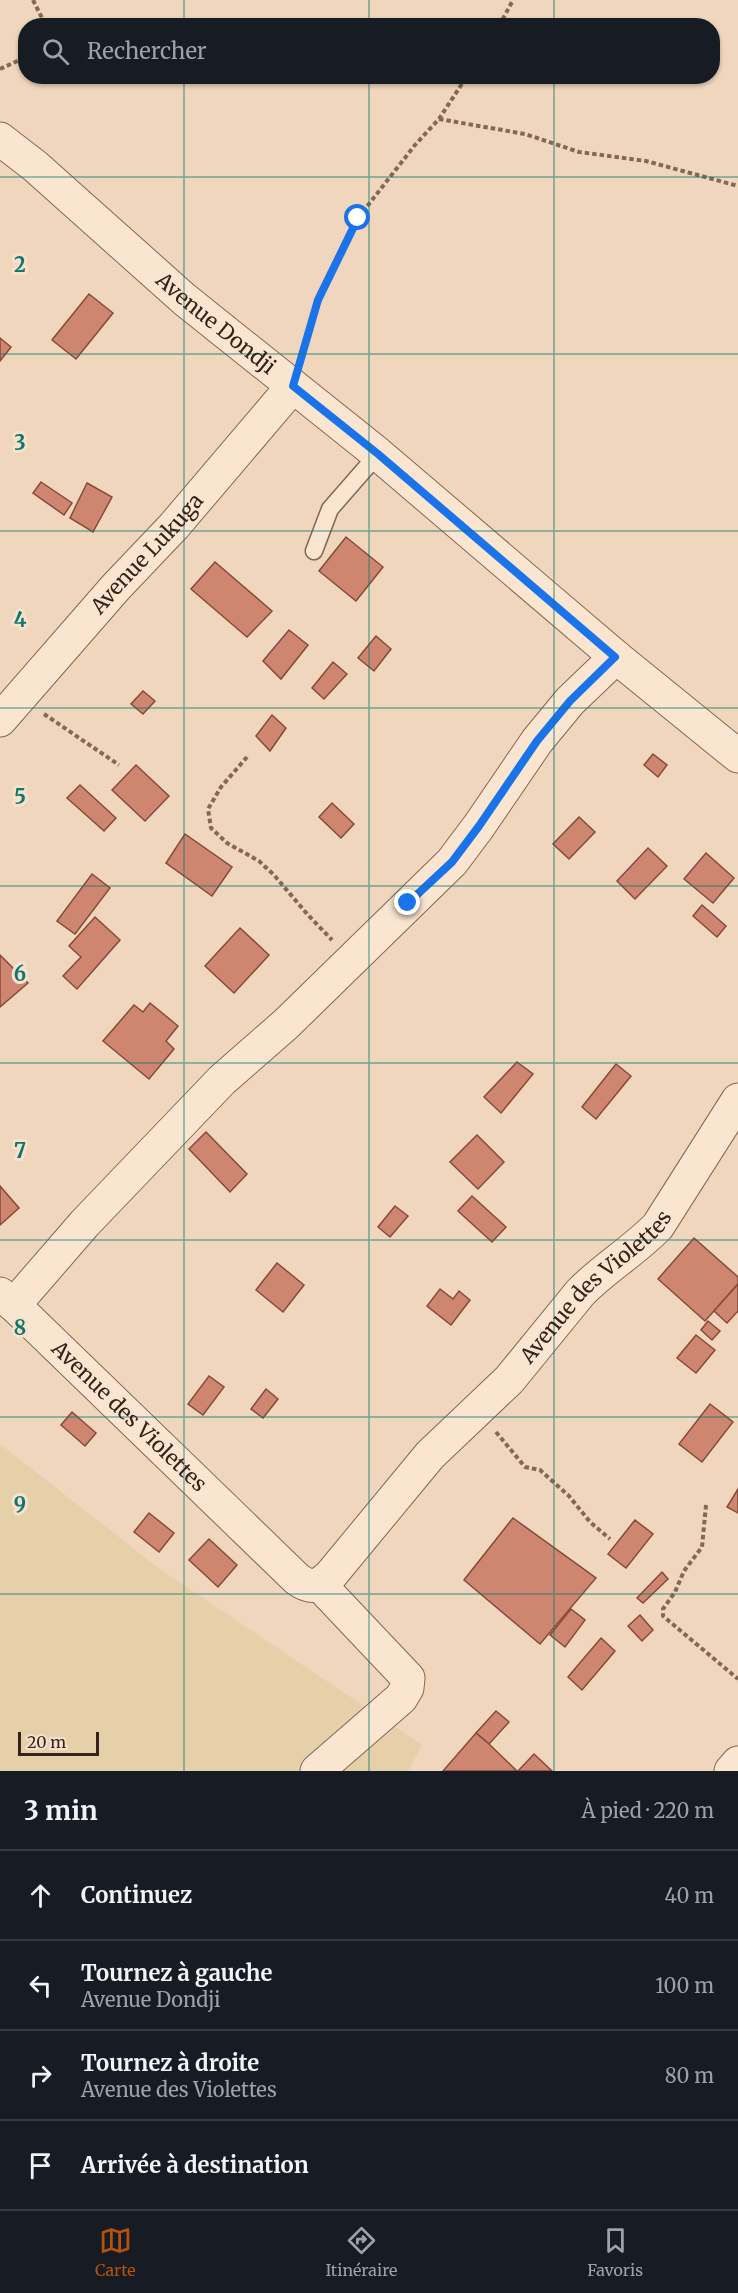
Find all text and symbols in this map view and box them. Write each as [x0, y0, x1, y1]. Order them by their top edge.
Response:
search box [18, 18, 720, 84]
icon: search [39, 35, 72, 68]
text: Rechercher [87, 37, 207, 65]
route start [344, 204, 370, 230]
text: 2 [14, 252, 26, 277]
street label: Avenue Dondji [150, 266, 281, 380]
text: 3 [14, 430, 26, 455]
street label: Avenue Lukuga [84, 487, 209, 620]
text: 4 [14, 607, 27, 632]
text: 5 [14, 784, 26, 809]
route end [394, 889, 420, 915]
text: 6 [14, 961, 26, 986]
text: 7 [14, 1138, 26, 1163]
street label: Avenue des Violettes [513, 1205, 677, 1370]
text: 8 [14, 1315, 26, 1340]
street label: Avenue des Violettes [45, 1334, 213, 1497]
text: 9 [14, 1492, 26, 1517]
scale bar [18, 1729, 99, 1756]
text: 20 m [27, 1732, 66, 1752]
text: 3 min [24, 1794, 98, 1827]
text: À pied · 220 m [582, 1798, 714, 1823]
icon: ahead [24, 1879, 57, 1912]
text: Continuez [81, 1881, 192, 1909]
text: 40 m [664, 1883, 714, 1908]
text: Tournez à gauche [81, 1959, 272, 1987]
icon: left [24, 1969, 57, 2002]
text: 100 m [655, 1973, 714, 1998]
text: Avenue Dondji [81, 1987, 221, 2012]
text: Tournez à droite [81, 2049, 259, 2077]
icon: right [24, 2059, 57, 2092]
text: 80 m [665, 2063, 714, 2088]
text: Avenue des Violettes [81, 2077, 277, 2102]
icon: arrive [24, 2149, 57, 2182]
text: Arrivée à destination [81, 2151, 309, 2179]
tab: Carte [95, 2224, 136, 2280]
tab: Itinéraire [325, 2224, 397, 2280]
tab: Favoris [587, 2224, 643, 2280]

